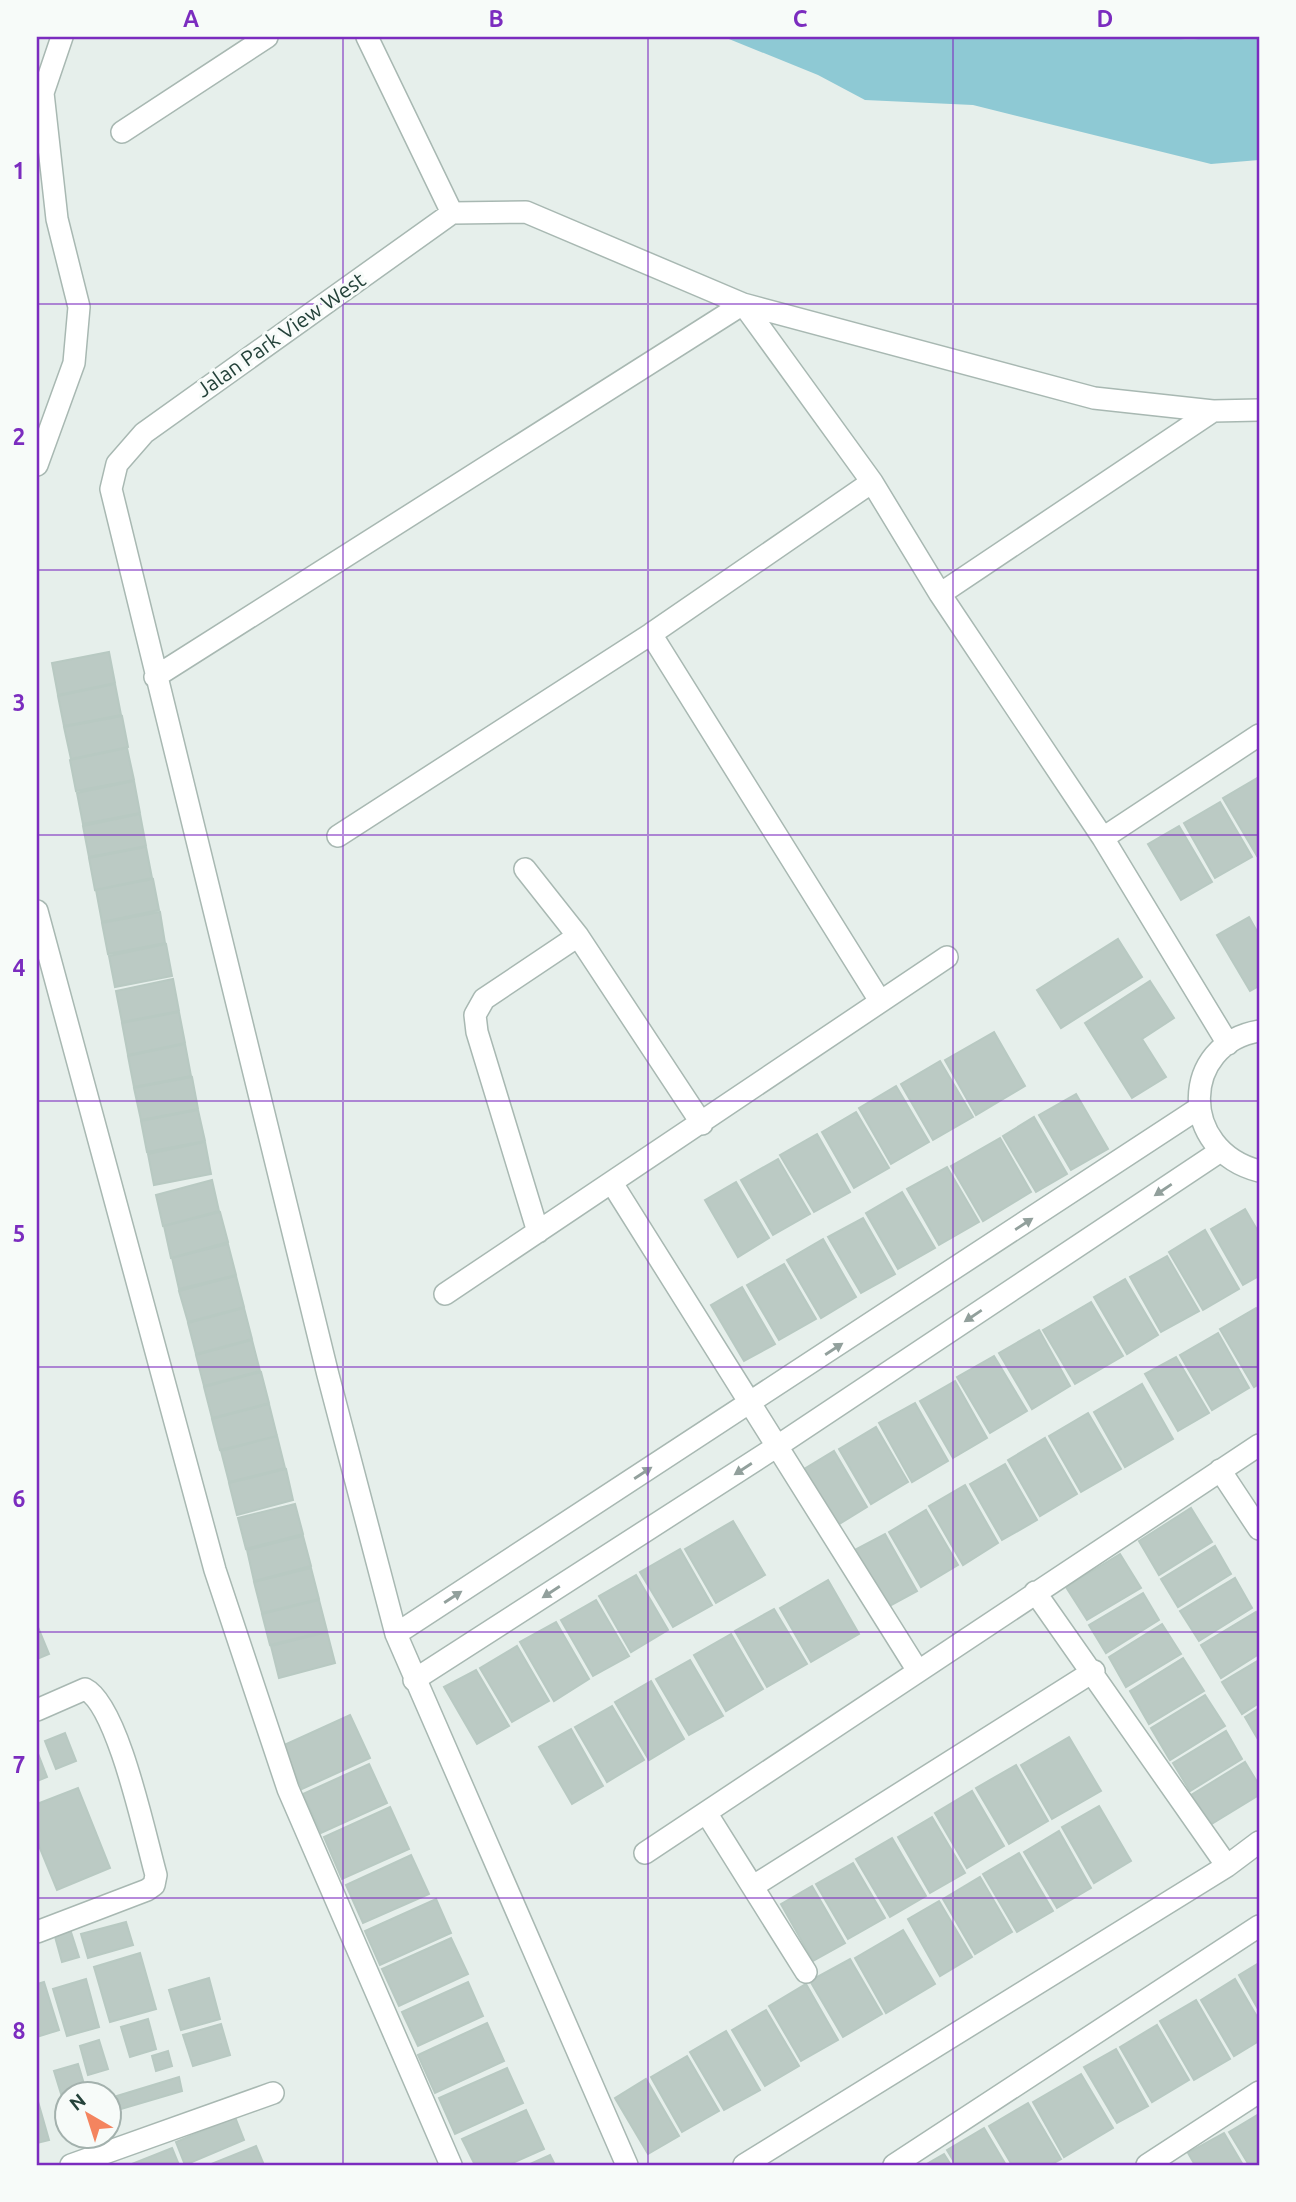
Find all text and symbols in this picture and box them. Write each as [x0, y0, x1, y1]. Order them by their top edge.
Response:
text: A [183, 6, 199, 31]
text: B [488, 6, 504, 31]
text: C [793, 6, 808, 31]
text: D [1097, 6, 1113, 31]
text: 1 [13, 158, 25, 183]
street label: Jalan Park View West [191, 267, 370, 402]
text: 2 [13, 424, 25, 449]
text: 3 [13, 690, 25, 715]
text: 4 [13, 955, 26, 980]
one-way arrow [1153, 1183, 1172, 1196]
one-way arrow [1014, 1217, 1034, 1230]
text: 5 [13, 1221, 25, 1246]
one-way arrow [964, 1309, 982, 1323]
one-way arrow [824, 1342, 844, 1355]
one-way arrow [733, 1462, 752, 1475]
one-way arrow [634, 1467, 653, 1480]
text: 6 [13, 1486, 26, 1511]
one-way arrow [542, 1585, 561, 1598]
one-way arrow [443, 1591, 463, 1604]
text: 7 [13, 1752, 25, 1777]
text: 8 [13, 2018, 25, 2043]
north arrow [52, 2080, 122, 2150]
text: N [65, 2089, 90, 2115]

